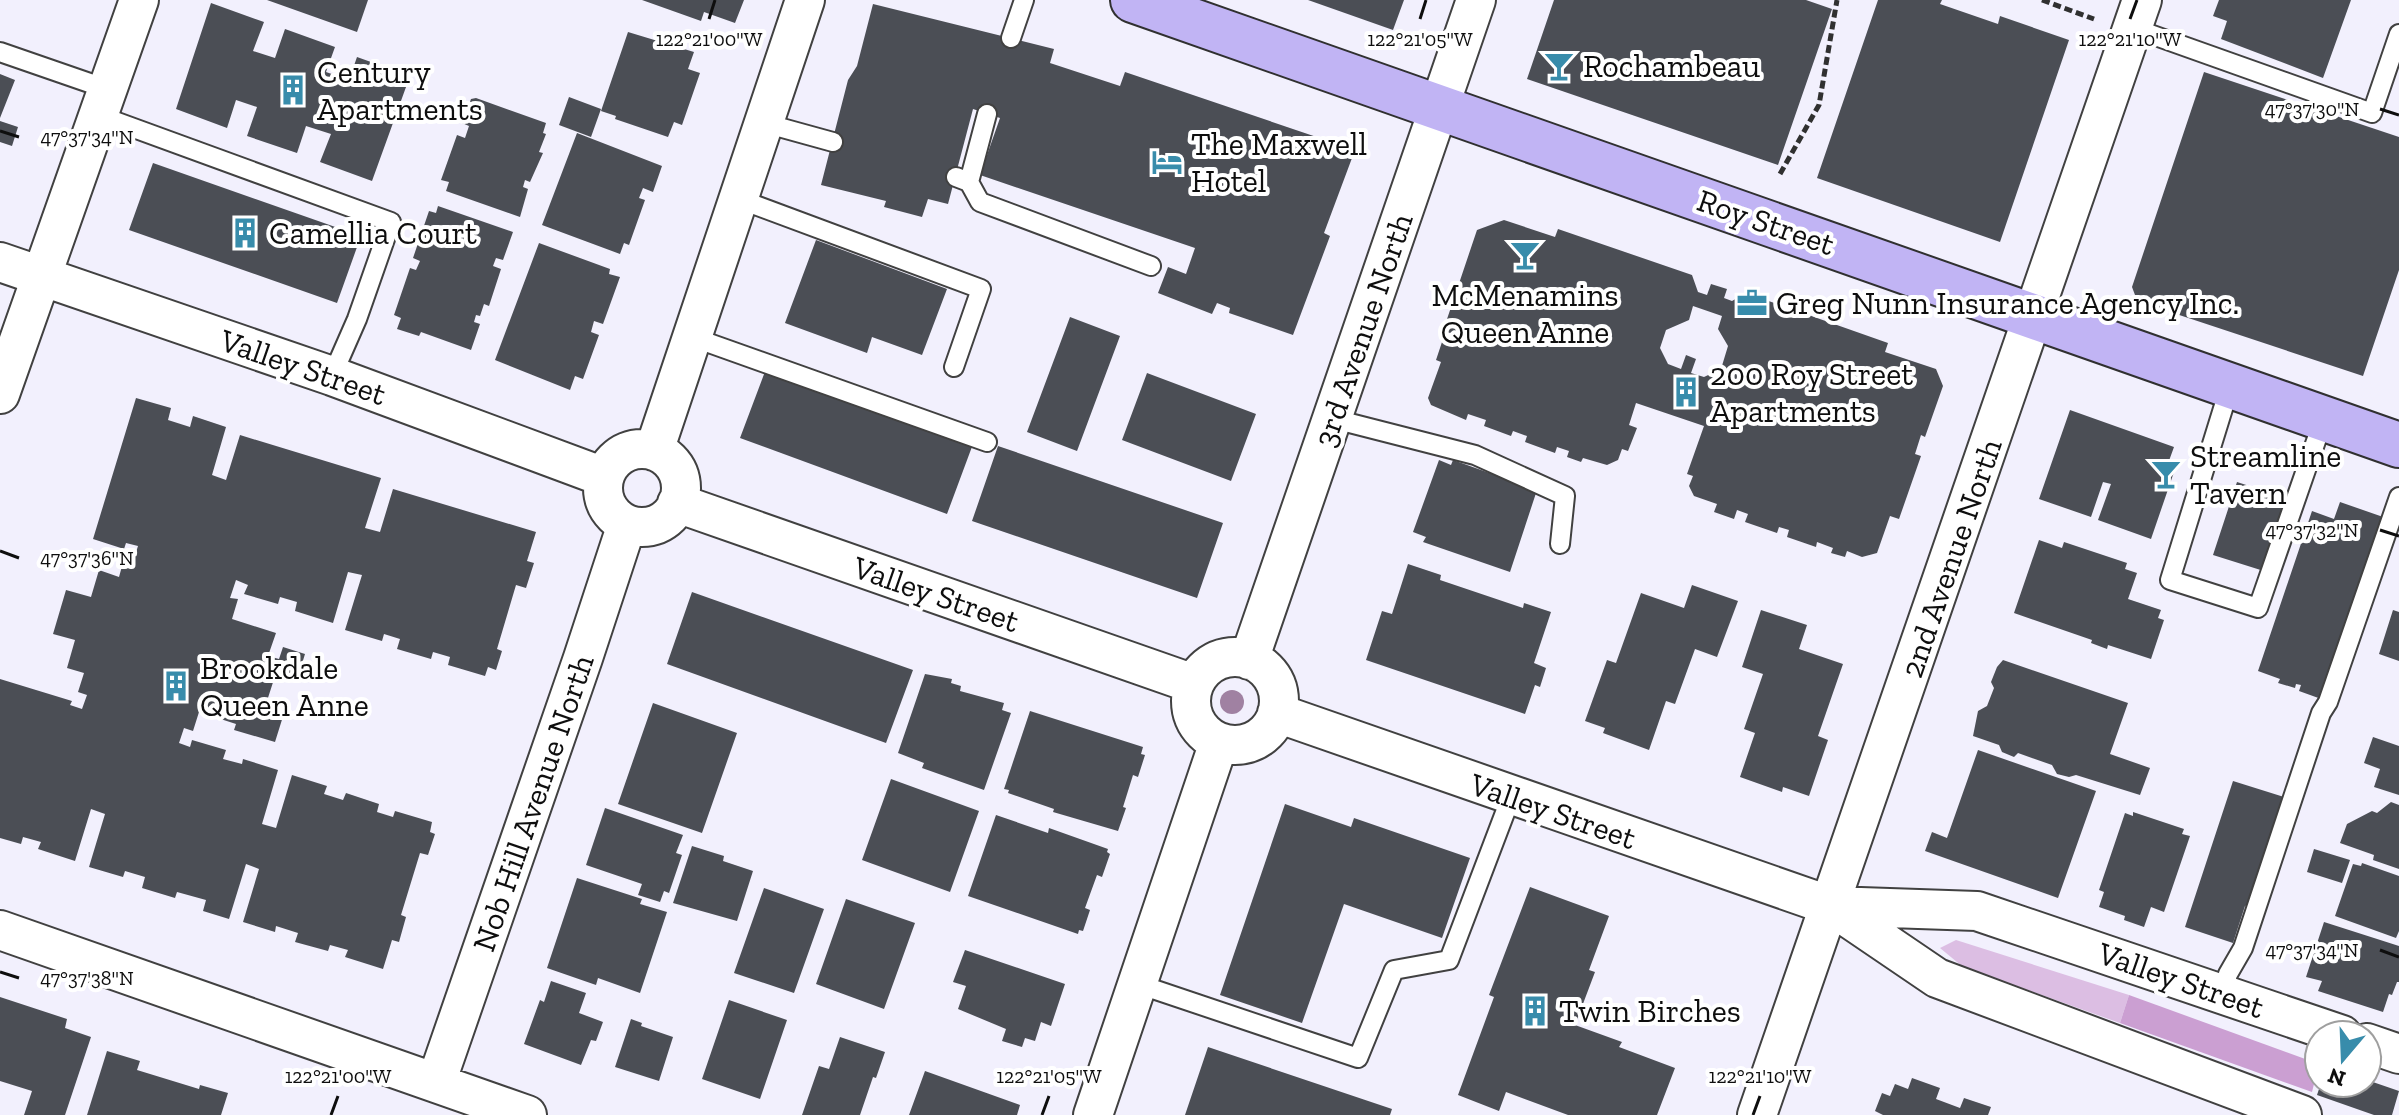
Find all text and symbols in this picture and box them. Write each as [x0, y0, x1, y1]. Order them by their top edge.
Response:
text: 122°21'00"W [656, 27, 763, 51]
text: 122°21'05"W [1367, 27, 1473, 51]
text: 122°21'10"W [2079, 27, 2182, 51]
place label: Rochambeau [1583, 47, 1760, 85]
bar icon: Rochambeau [1542, 49, 1576, 83]
place label: Century Apartments [317, 53, 483, 128]
building icon: Century Apartments [276, 73, 310, 107]
text: 47°37'30"N [2265, 97, 2359, 121]
text: 47°37'34"N [40, 125, 134, 149]
place label: The Maxwell Hotel [1191, 125, 1367, 200]
hotel icon: The Maxwell Hotel [1150, 145, 1184, 179]
street label: Roy Street [1692, 181, 1840, 263]
street label: 3rd Avenue North [1305, 208, 1421, 452]
place label: Camellia Court [269, 214, 477, 252]
building icon: Camellia Court [228, 216, 262, 250]
bar icon: McMenamins Queen Anne [1508, 238, 1542, 272]
place label: McMenamins Queen Anne [1431, 276, 1619, 351]
place label: Greg Nunn Insurance Agency Inc. [1776, 284, 2239, 322]
office icon: Greg Nunn Insurance Agency Inc. [1735, 286, 1769, 320]
street label: Valley Street [214, 321, 391, 413]
place label: 200 Roy Street Apartments [1710, 355, 1913, 430]
building icon: 200 Roy Street Apartments [1669, 375, 1703, 409]
street label: 2nd Avenue North [1892, 434, 2010, 682]
place label: Streamline Tavern [2190, 437, 2341, 512]
bar icon: Streamline Tavern [2149, 457, 2183, 491]
text: 47°37'32"N [2265, 518, 2359, 542]
text: 47°37'36"N [40, 546, 134, 570]
street label: Valley Street [847, 548, 1024, 640]
place label: Brookdale Queen Anne [200, 649, 369, 724]
street label: Nob Hill Avenue North [464, 650, 602, 956]
building icon: Brookdale Queen Anne [159, 669, 193, 703]
street label: Valley Street [1464, 765, 1641, 857]
street label: Valley Street [2092, 934, 2269, 1026]
text: 47°37'34"N [2265, 938, 2359, 962]
text: 47°37'38"N [40, 966, 134, 990]
place label: Twin Birches [1559, 992, 1741, 1030]
building icon: Twin Birches [1518, 994, 1552, 1028]
north arrow [2303, 1019, 2383, 1099]
text: N [2324, 1062, 2349, 1093]
text: 122°21'00"W [285, 1064, 392, 1088]
text: 122°21'05"W [996, 1064, 1102, 1088]
text: 122°21'10"W [1709, 1064, 1812, 1088]

